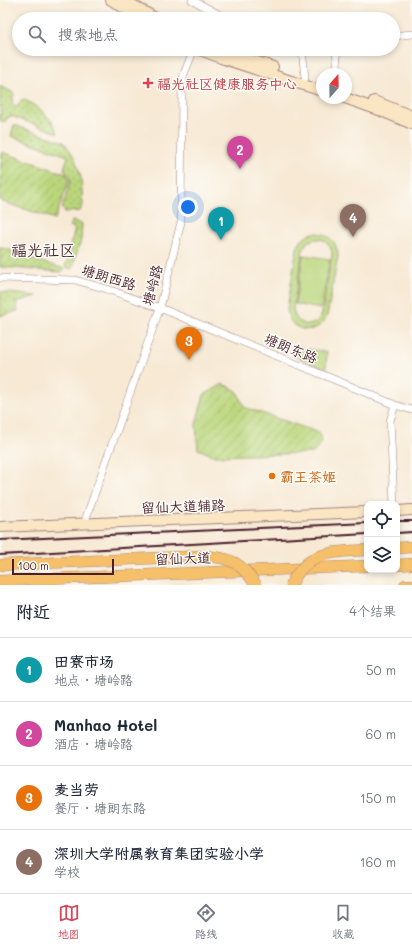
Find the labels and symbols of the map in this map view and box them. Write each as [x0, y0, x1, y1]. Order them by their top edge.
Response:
north arrow [316, 68, 352, 104]
place label: 福光社区健康服务中心 [157, 74, 297, 93]
marker: 福光社区健康服务中心 [142, 77, 154, 89]
pin: 2 [227, 136, 253, 169]
your location [178, 197, 198, 217]
pin: 4 [340, 204, 366, 237]
pin: 1 [208, 207, 234, 240]
district label: 福光社区 [11, 239, 75, 260]
street label: 塘朗西路 [79, 260, 139, 294]
street label: 塘岭路 [137, 262, 167, 308]
pin: 3 [176, 327, 202, 360]
street label: 塘朗东路 [261, 329, 321, 367]
place label: 霸王茶姬 [280, 467, 336, 486]
marker: 霸王茶姬 [267, 471, 277, 481]
street label: 留仙大道辅路 [141, 495, 225, 517]
street label: 留仙大道 [155, 548, 211, 568]
scale bar [12, 557, 114, 576]

